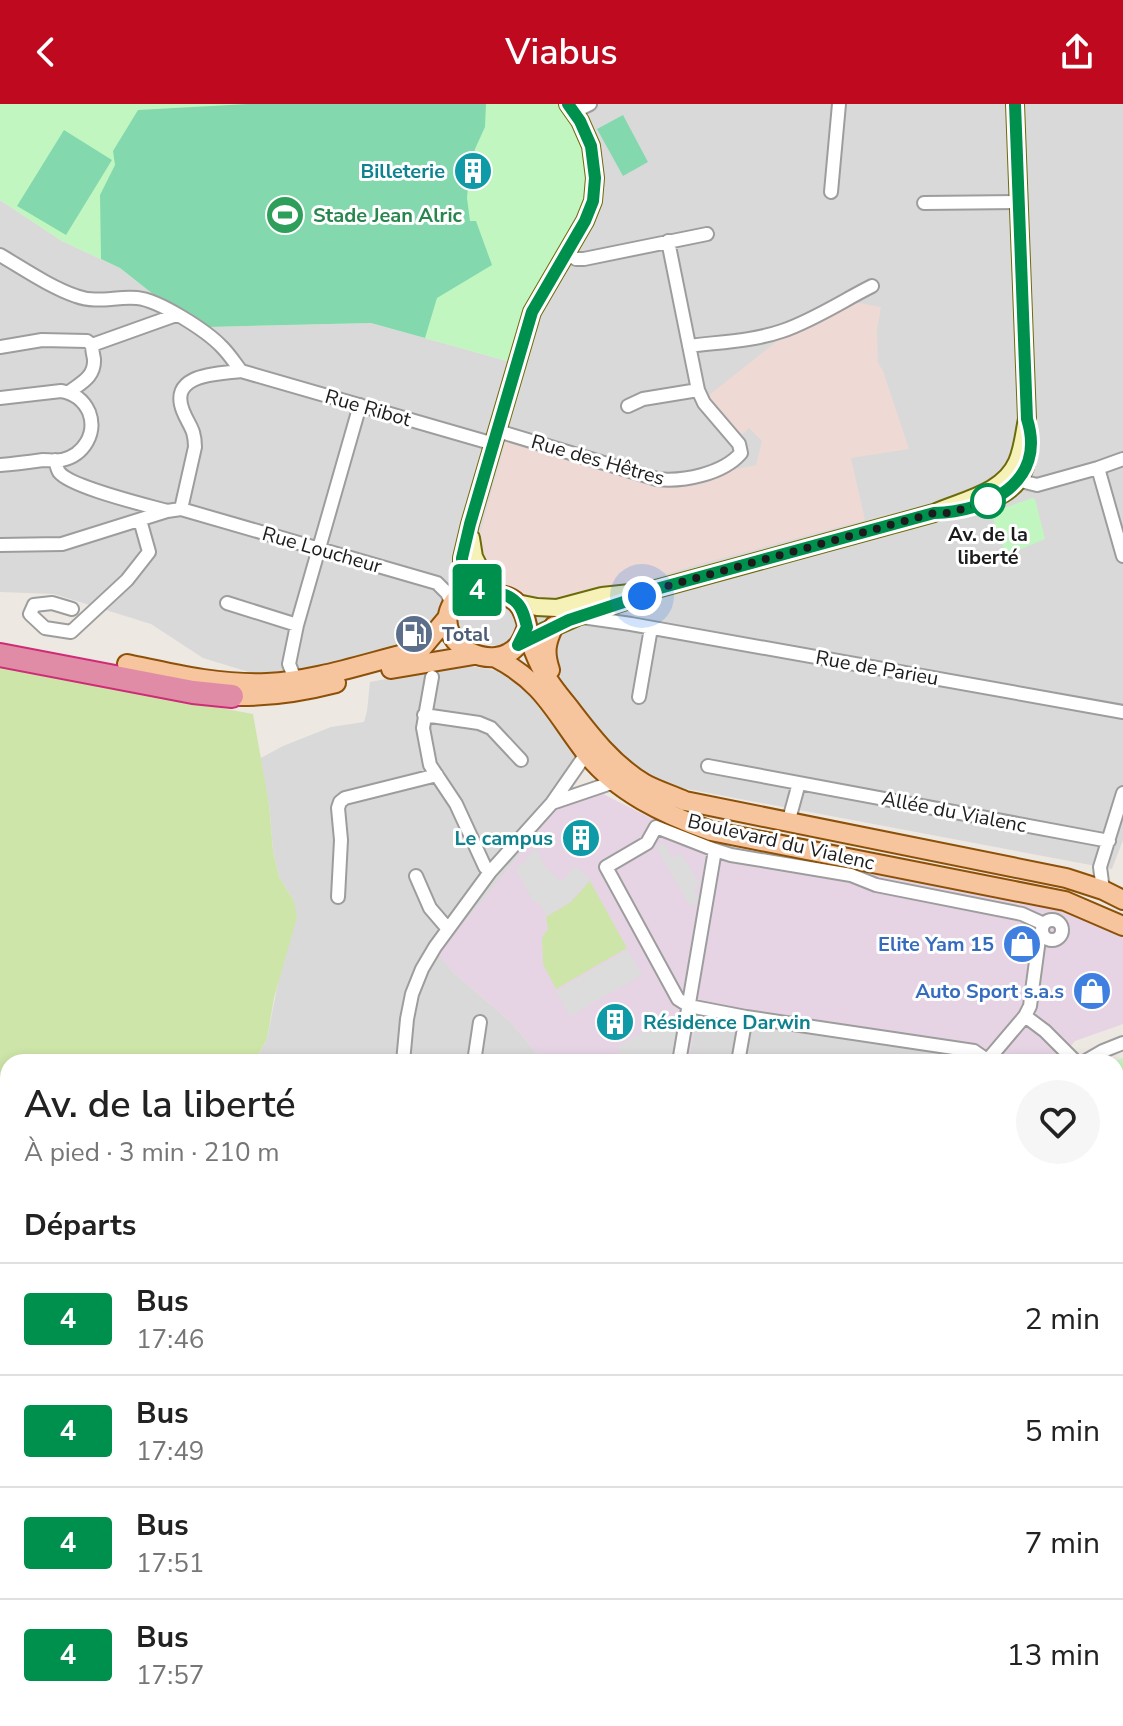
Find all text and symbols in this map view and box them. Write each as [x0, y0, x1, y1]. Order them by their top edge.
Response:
text: Viabus [505, 28, 618, 77]
icon: back [24, 30, 68, 74]
icon: share [1055, 30, 1099, 74]
building icon: Billeterie [452, 150, 494, 192]
place label: Billeterie [360, 158, 445, 185]
sports icon: Stade Jean Alric [264, 194, 306, 236]
place label: Stade Jean Alric [313, 202, 463, 229]
street label: Rue Ribot [322, 383, 415, 433]
street label: Rue des Hêtres [528, 428, 668, 492]
marker: Av. de la liberté [971, 484, 1005, 518]
street label: Rue Loucheur [259, 520, 385, 580]
place label: Av. de la liberté [948, 521, 1028, 571]
line badge: 4 [451, 564, 503, 616]
text: 4 [469, 571, 485, 609]
your location [622, 576, 662, 616]
fuel station icon: Total [393, 613, 435, 655]
place label: Total [442, 621, 490, 648]
street label: Rue de Parieu [813, 644, 941, 692]
street label: Allée du Vialenc [879, 785, 1029, 839]
street label: Boulevard du Vialenc [685, 807, 877, 877]
building icon: Le campus [560, 817, 602, 859]
place label: Le campus [454, 825, 553, 852]
shop icon: Elite Yam 15 [1001, 923, 1043, 965]
place label: Elite Yam 15 [878, 931, 994, 958]
shop icon: Auto Sport s.a.s [1071, 970, 1113, 1012]
place label: Auto Sport s.a.s [915, 978, 1064, 1005]
building icon: Résidence Darwin [594, 1001, 636, 1043]
place label: Résidence Darwin [643, 1009, 811, 1036]
text: Av. de la liberté [24, 1079, 296, 1130]
button: heart [1016, 1080, 1100, 1164]
text: À pied · 3 min · 210 m [24, 1135, 279, 1170]
text: Départs [24, 1205, 136, 1246]
text: Bus [136, 1281, 189, 1322]
text: 2 min [1025, 1299, 1100, 1340]
text: 4 [60, 1300, 76, 1338]
text: 17:46 [136, 1322, 204, 1357]
text: Bus [136, 1393, 189, 1434]
text: 5 min [1025, 1411, 1100, 1452]
text: 4 [60, 1412, 76, 1450]
text: 17:49 [136, 1434, 204, 1469]
text: Bus [136, 1505, 189, 1546]
text: 7 min [1025, 1523, 1100, 1564]
text: 4 [60, 1524, 76, 1562]
text: 17:51 [136, 1546, 204, 1581]
text: Bus [136, 1617, 189, 1658]
text: 13 min [1007, 1635, 1100, 1676]
text: 4 [60, 1636, 76, 1674]
text: 17:57 [136, 1658, 204, 1693]

